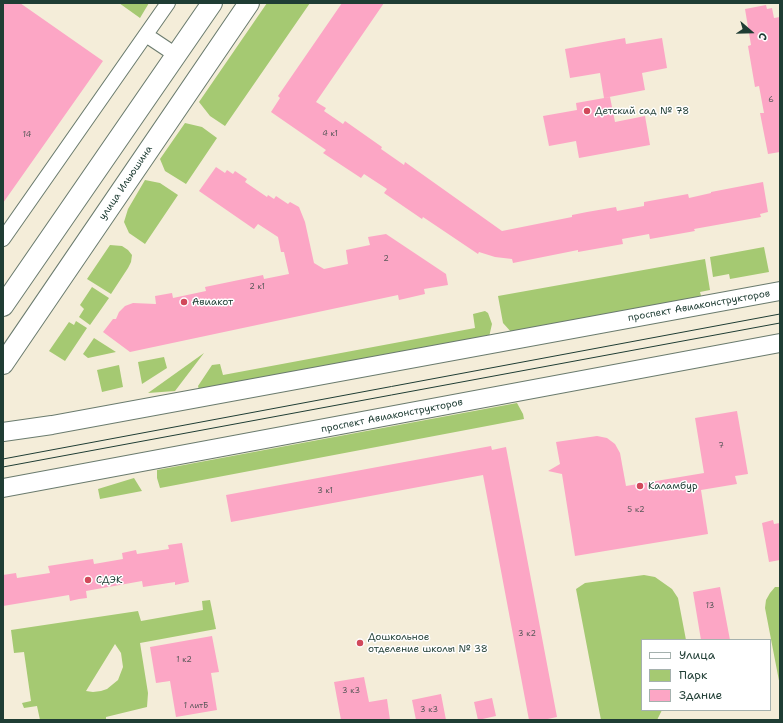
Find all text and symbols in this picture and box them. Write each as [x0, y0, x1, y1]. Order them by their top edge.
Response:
north arrow [731, 12, 771, 52]
text: С [755, 31, 771, 42]
house number: 6 [768, 95, 774, 105]
place label: Детский сад № 78 [595, 105, 689, 117]
marker: Детский сад № 78 [582, 106, 592, 116]
house number: 4 к1 [322, 129, 338, 139]
house number: 14 [23, 130, 31, 140]
street label: улица Ильюшина [97, 144, 155, 222]
house number: 2 [383, 254, 389, 264]
house number: 2 к1 [249, 282, 265, 292]
street label: проспект Авиаконструкторов [627, 288, 771, 324]
place label: Авиакот [192, 296, 233, 308]
marker: Авиакот [179, 297, 189, 307]
street label: проспект Авиаконструкторов [320, 396, 464, 436]
house number: 7 [718, 441, 724, 451]
place label: Каламбур [648, 480, 697, 492]
marker: Каламбур [635, 481, 645, 491]
house number: 3 к1 [317, 486, 333, 496]
house number: 5 к2 [627, 505, 645, 515]
place label: СДЭК [96, 574, 122, 586]
marker: СДЭК [83, 575, 93, 585]
house number: 13 [706, 601, 714, 611]
house number: 3 к2 [518, 629, 536, 639]
place label: Дошкольное отделение школы № 38 [368, 631, 488, 654]
marker: Дошкольное отделение школы № 38 [355, 638, 365, 648]
legend [641, 639, 771, 711]
text: Улица [679, 647, 715, 663]
house number: 1 к2 [176, 655, 192, 665]
text: Парк [679, 667, 707, 683]
house number: 3 к3 [342, 686, 360, 696]
text: Здание [679, 687, 722, 703]
house number: 1 литБ [184, 701, 208, 711]
house number: 3 к3 [420, 705, 438, 715]

